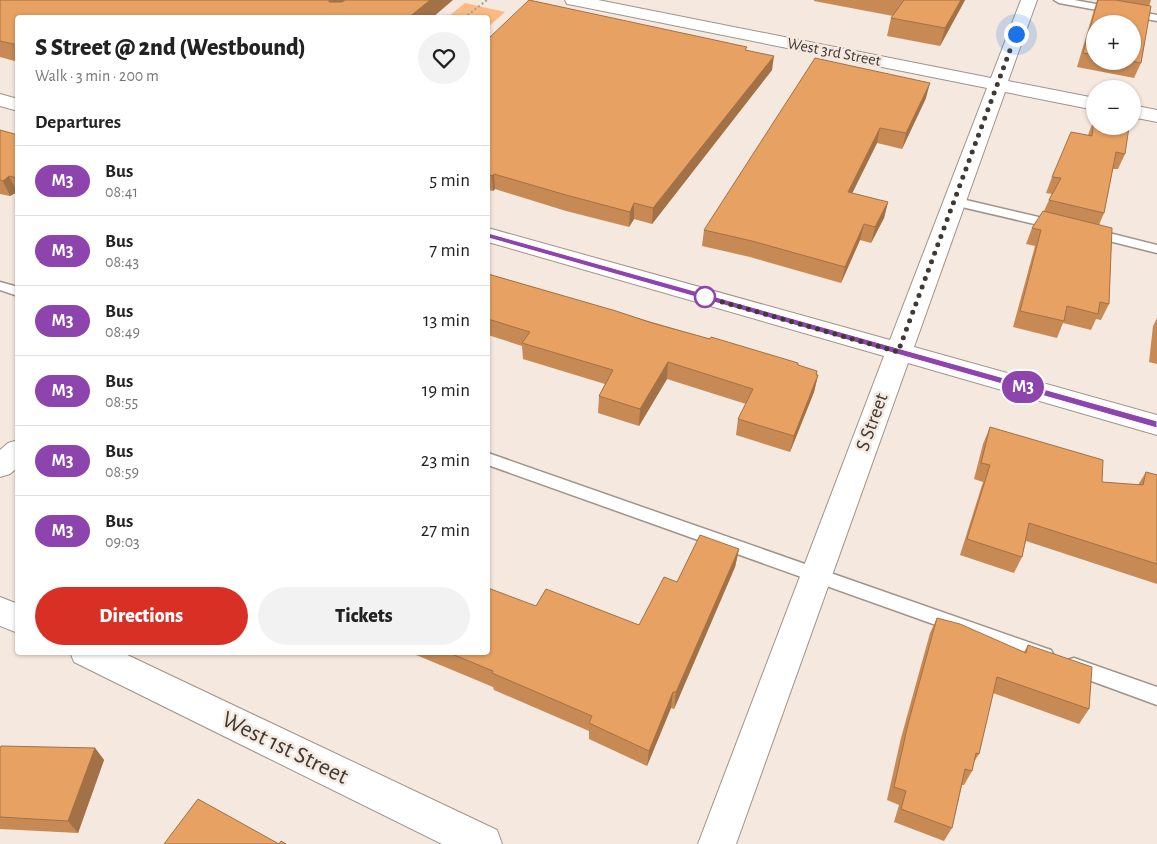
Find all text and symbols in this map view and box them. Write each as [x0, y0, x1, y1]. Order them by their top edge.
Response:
map controls [1086, 15, 1141, 135]
button: + [1086, 15, 1141, 70]
your location [1004, 22, 1029, 47]
button: heart [418, 32, 470, 84]
street label: West 3rd Street [786, 35, 882, 69]
text: S Street @ 2nd (Westbound) [35, 36, 306, 60]
text: Walk · 3 min · 200 m [35, 68, 159, 84]
button: − [1086, 80, 1141, 135]
text: Departures [35, 113, 121, 132]
text: Bus [105, 162, 133, 181]
text: 5 min [429, 171, 470, 190]
text: M3 [51, 172, 74, 190]
text: 08:41 [105, 184, 138, 200]
text: Bus [105, 232, 133, 251]
text: 7 min [429, 241, 470, 260]
text: M3 [51, 242, 74, 260]
text: 08:43 [105, 254, 139, 270]
unlabelled marker [694, 286, 716, 308]
text: Bus [105, 302, 133, 321]
text: 13 min [423, 311, 470, 330]
text: M3 [51, 312, 74, 330]
text: 08:49 [105, 324, 140, 340]
line badge: M3 [1000, 371, 1046, 403]
text: Bus [105, 372, 133, 391]
text: M3 [1012, 378, 1034, 396]
text: 19 min [422, 381, 470, 400]
text: M3 [51, 382, 74, 400]
street label: S Street [852, 390, 892, 454]
text: 08:55 [105, 394, 138, 410]
text: Bus [105, 442, 133, 461]
text: 23 min [421, 451, 470, 470]
text: M3 [51, 452, 74, 470]
text: 08:59 [105, 464, 139, 480]
text: Bus [105, 512, 133, 531]
text: 27 min [421, 521, 470, 540]
text: M3 [51, 522, 74, 540]
text: 09:03 [105, 534, 140, 550]
button: Directions [35, 587, 248, 645]
button: Tickets [258, 587, 470, 645]
street label: West 1st Street [218, 707, 352, 789]

